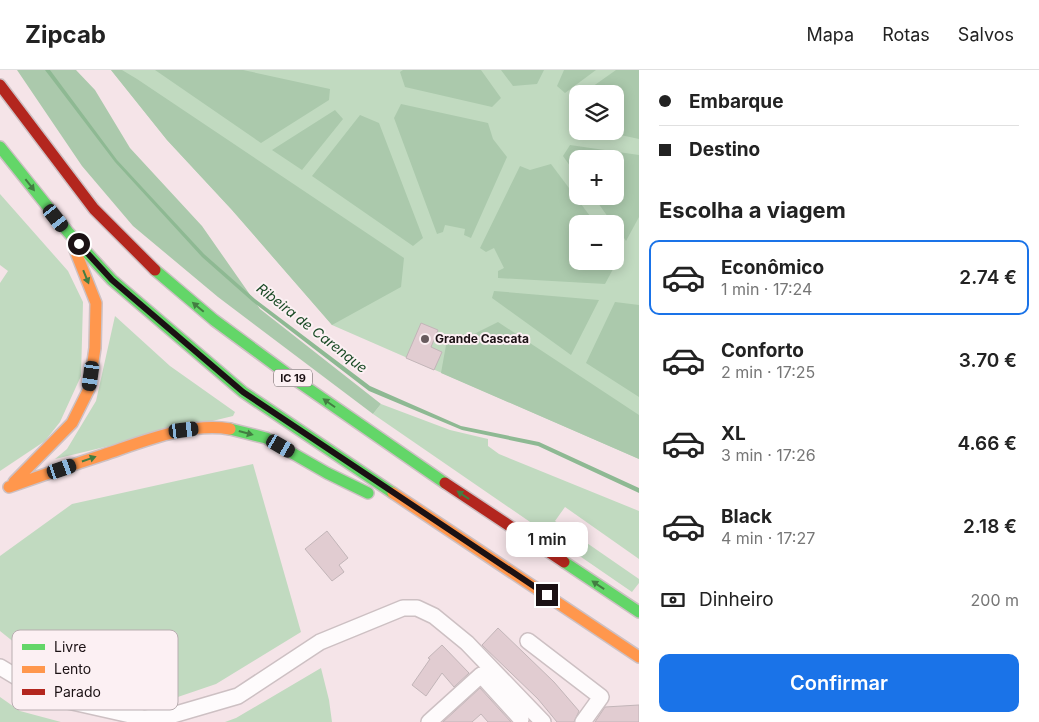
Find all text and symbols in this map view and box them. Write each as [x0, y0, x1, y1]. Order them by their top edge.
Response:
text: Zipcab [25, 20, 106, 49]
text: Mapa [806, 24, 854, 45]
text: Rotas [882, 24, 930, 45]
text: Salvos [958, 24, 1014, 45]
map controls [569, 85, 624, 270]
button: layers [569, 85, 624, 140]
text: Embarque [689, 90, 783, 113]
text: Destino [689, 138, 760, 161]
button: + [569, 150, 624, 205]
one-way arrow [25, 178, 36, 191]
text: Escolha a viagem [659, 197, 846, 223]
car [40, 202, 71, 234]
button: − [569, 215, 624, 270]
route start [68, 233, 90, 255]
icon: car [661, 255, 706, 300]
text: Econômico [721, 256, 824, 279]
text: 2.74 € [959, 266, 1017, 289]
one-way arrow [82, 270, 90, 285]
water label: Ribeira de Carenque [254, 279, 371, 376]
text: 1 min · 17:24 [721, 279, 812, 299]
one-way arrow [192, 301, 205, 312]
place label: Grande Cascata [435, 331, 529, 346]
marker: Grande Cascata [419, 333, 431, 345]
icon: car [661, 338, 706, 383]
text: Conforto [721, 339, 804, 362]
text: 3.70 € [959, 349, 1017, 372]
car [81, 360, 100, 392]
text: 2 min · 17:25 [721, 362, 815, 382]
road number: IC 19 [274, 370, 312, 386]
one-way arrow [322, 398, 336, 408]
car [168, 421, 199, 439]
icon: car [661, 421, 706, 466]
text: XL [721, 422, 746, 445]
one-way arrow [238, 429, 253, 437]
car [264, 432, 297, 460]
text: 4.66 € [957, 432, 1017, 455]
text: 3 min · 17:26 [721, 445, 816, 465]
one-way arrow [81, 455, 96, 463]
car [45, 457, 78, 481]
one-way arrow [457, 490, 470, 500]
icon: car [661, 504, 706, 549]
text: Black [721, 505, 772, 528]
text: 2.18 € [963, 515, 1017, 538]
callout: 1 min [506, 522, 588, 558]
text: 4 min · 17:27 [721, 528, 815, 548]
text: 1 min [527, 529, 567, 549]
one-way arrow [592, 580, 605, 590]
route end [536, 584, 558, 606]
icon: cash [659, 586, 687, 614]
text: Dinheiro [699, 588, 774, 611]
text: 200 m [971, 590, 1019, 610]
legend [12, 630, 178, 710]
text: Livre [54, 638, 86, 655]
button: Confirmar [659, 654, 1019, 712]
text: Lento [54, 660, 91, 677]
text: Parado [54, 683, 101, 700]

